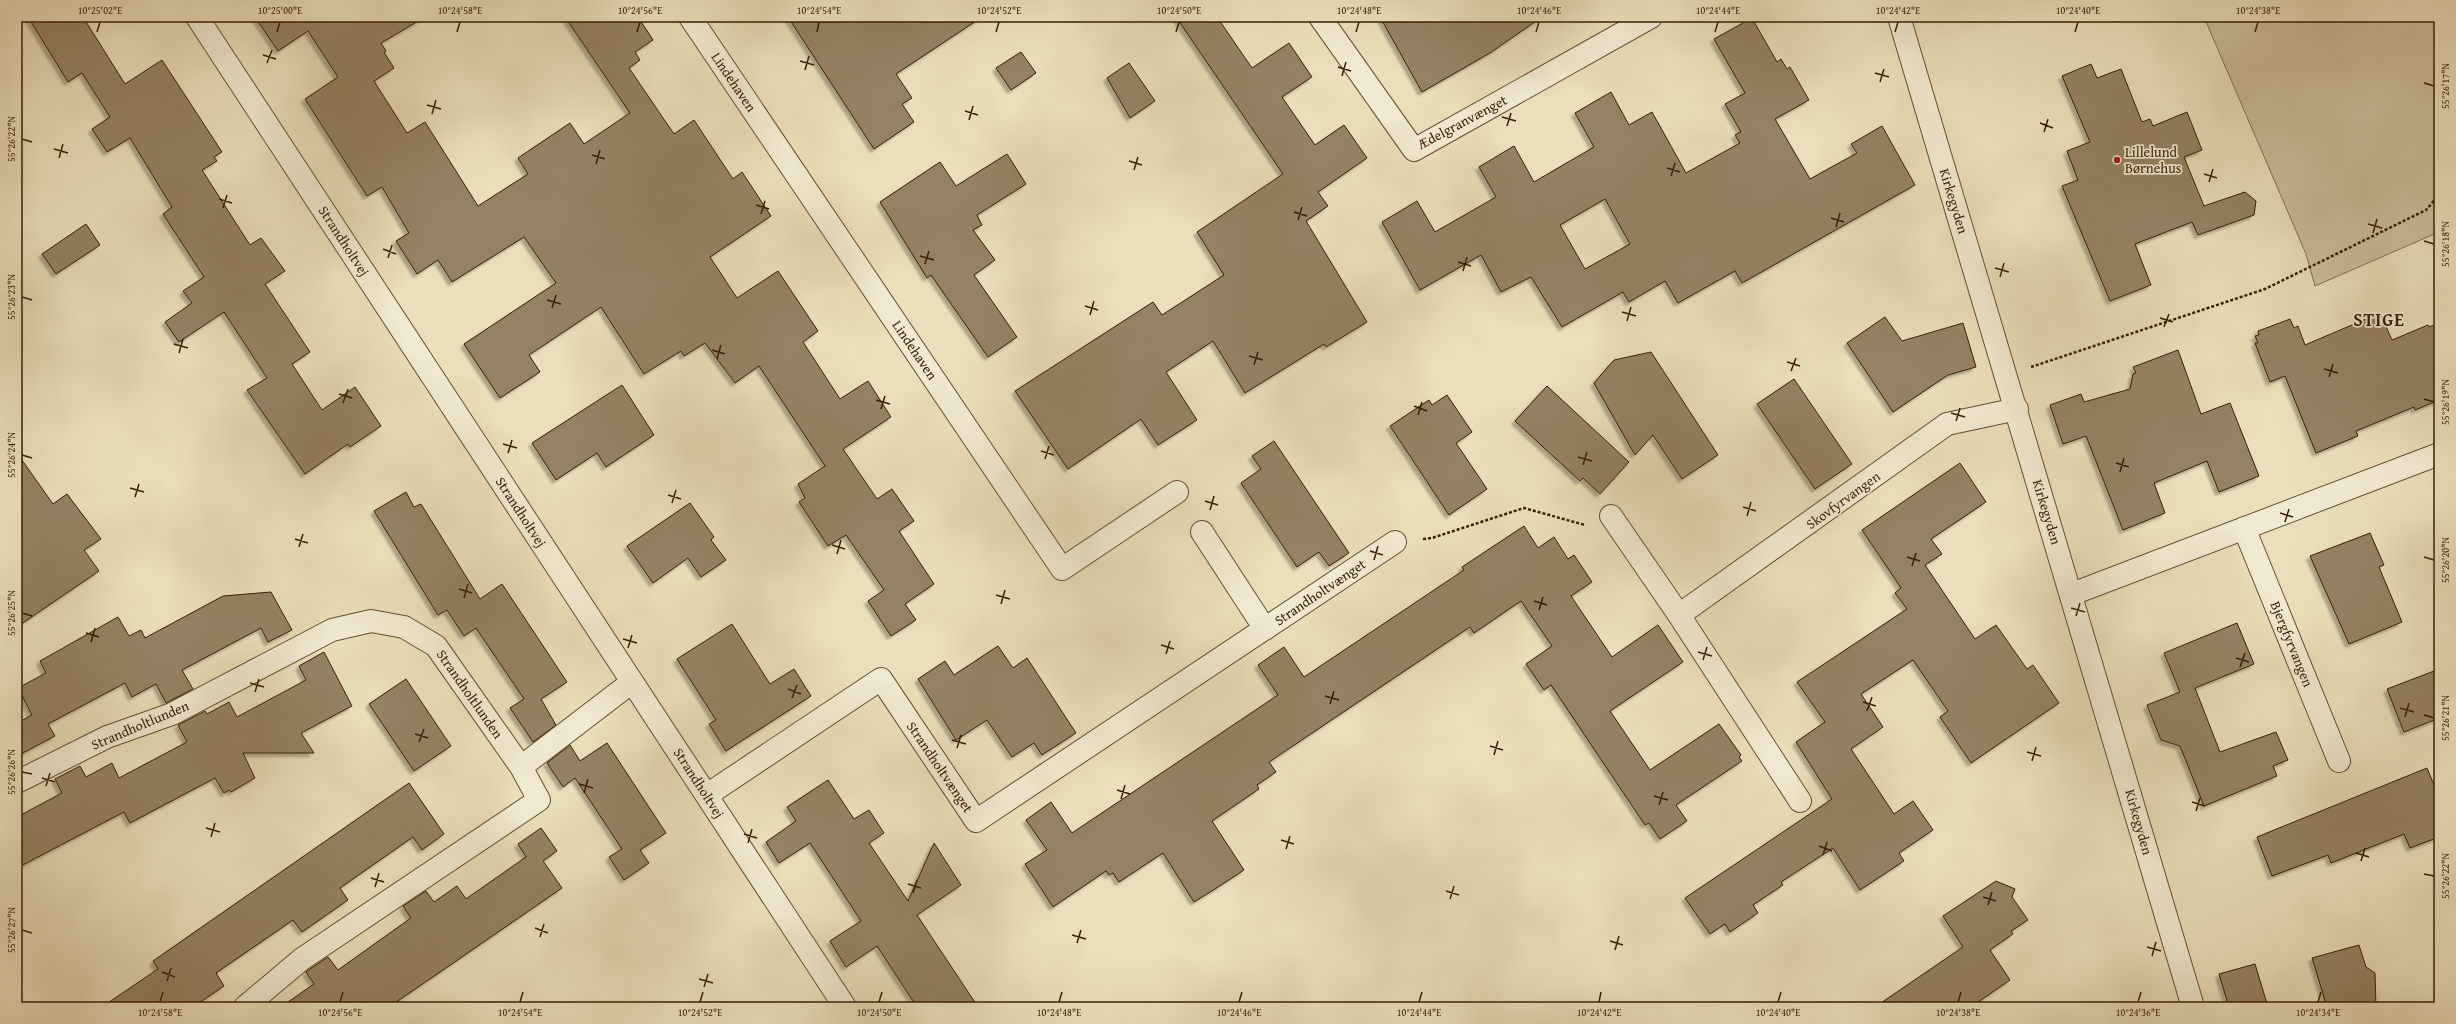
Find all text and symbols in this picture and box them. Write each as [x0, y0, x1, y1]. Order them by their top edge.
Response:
text: 10°25'02"E [78, 3, 122, 18]
text: 10°25'00"E [258, 3, 302, 18]
text: 10°24'58"E [438, 3, 482, 18]
text: 10°24'56"E [618, 3, 662, 18]
text: 10°24'54"E [797, 3, 841, 18]
text: 10°24'52"E [977, 3, 1021, 18]
text: 10°24'50"E [1157, 3, 1201, 18]
text: 10°24'48"E [1337, 3, 1381, 18]
text: 10°24'46"E [1517, 3, 1561, 18]
text: 10°24'44"E [1696, 3, 1740, 18]
text: 10°24'42"E [1876, 3, 1920, 18]
text: 10°24'40"E [2056, 3, 2100, 18]
text: 10°24'38"E [2236, 3, 2280, 18]
street label: Lindehaven [707, 48, 761, 116]
text: 55°26'17"N [2438, 63, 2453, 109]
street label: Ædelgranvænget [1413, 90, 1511, 154]
text: 55°26'22"N [4, 116, 19, 162]
place label: Lillelund Børnehus [2125, 142, 2181, 178]
marker: Lillelund Børnehus [2112, 155, 2122, 165]
street label: Kirkegyden [1935, 166, 1973, 236]
street label: Strandholtvej [314, 202, 374, 280]
text: 55°26'18"N [2438, 221, 2453, 267]
text: 55°26'23"N [4, 274, 19, 320]
district label: STIGE [2353, 306, 2405, 333]
street label: Lindehaven [888, 316, 942, 384]
text: 55°26'19"N [2438, 379, 2453, 425]
text: 55°26'24"N [4, 432, 19, 478]
street label: Skovfyrvangen [1802, 466, 1884, 534]
street label: Strandholtvej [491, 473, 551, 551]
street label: Kirkegyden [2028, 477, 2066, 547]
text: 55°26'20"N [2438, 537, 2453, 583]
street label: Strandholtvænget [1270, 554, 1370, 630]
text: 55°26'25"N [4, 590, 19, 636]
street label: Bjergfyrvangen [2266, 598, 2318, 690]
street label: Strandholtlunden [432, 645, 508, 743]
street label: Strandholtlunden [88, 695, 192, 755]
text: 55°26'21"N [2438, 695, 2453, 741]
street label: Strandholtvænget [902, 717, 978, 817]
street label: Strandholtvej [669, 744, 729, 822]
text: 55°26'26"N [4, 749, 19, 795]
street label: Kirkegyden [2120, 787, 2158, 857]
text: 55°26'22"N [2438, 853, 2453, 899]
text: 55°26'27"N [4, 907, 19, 953]
text: 10°24'58"E [138, 1005, 182, 1020]
text: 10°24'56"E [318, 1005, 362, 1020]
text: 10°24'54"E [498, 1005, 542, 1020]
text: 10°24'52"E [678, 1005, 722, 1020]
text: 10°24'50"E [857, 1005, 901, 1020]
text: 10°24'48"E [1037, 1005, 1081, 1020]
text: 10°24'46"E [1217, 1005, 1261, 1020]
text: 10°24'44"E [1397, 1005, 1441, 1020]
text: 10°24'42"E [1577, 1005, 1621, 1020]
text: 10°24'40"E [1756, 1005, 1800, 1020]
text: 10°24'38"E [1936, 1005, 1980, 1020]
text: 10°24'36"E [2116, 1005, 2160, 1020]
text: 10°24'34"E [2296, 1005, 2340, 1020]

